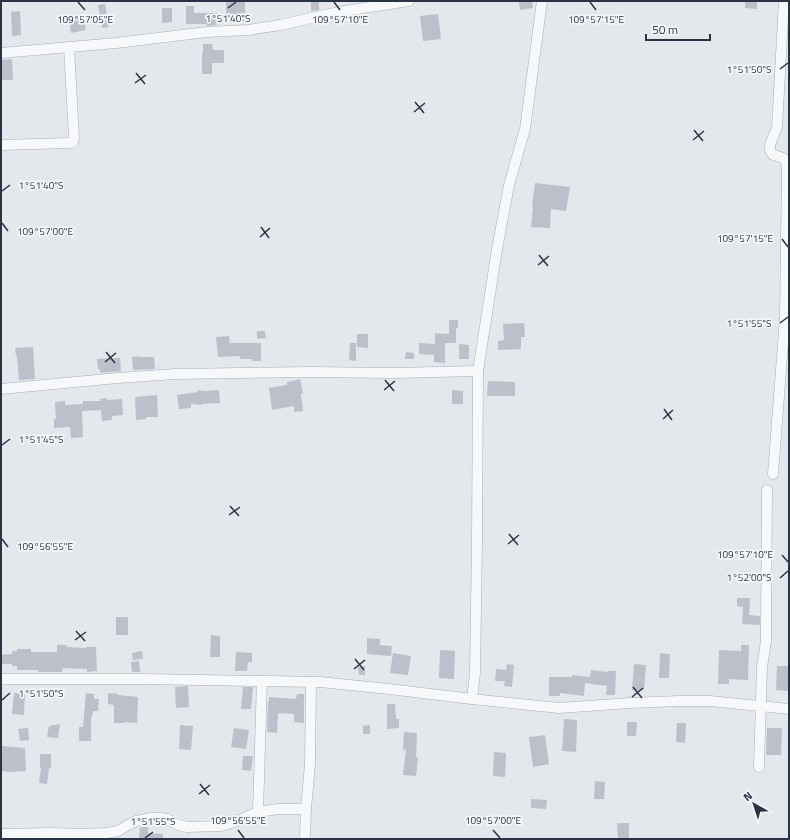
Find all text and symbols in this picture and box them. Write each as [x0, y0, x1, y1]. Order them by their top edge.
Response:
text: 1°51'40"S [206, 11, 250, 26]
text: 109°57'05"E [57, 12, 114, 27]
text: 109°57'10"E [312, 12, 369, 27]
text: 109°57'15"E [568, 12, 625, 27]
scale bar [646, 16, 710, 42]
text: 50 m [652, 20, 678, 39]
text: 1°51'50"S [727, 62, 771, 77]
text: 1°51'40"S [19, 178, 63, 193]
text: 109°57'00"E [17, 224, 74, 239]
text: 109°57'15"E [717, 231, 774, 246]
text: 1°51'55"S [727, 316, 771, 331]
text: 1°51'45"S [19, 432, 63, 447]
text: 109°56'55"E [17, 539, 74, 554]
text: 109°57'10"E [717, 547, 774, 562]
text: 1°52'00"S [727, 570, 771, 585]
text: 1°51'50"S [19, 686, 63, 701]
north arrow [734, 784, 774, 824]
text: N [740, 788, 756, 805]
text: 109°56'55"E [210, 813, 267, 828]
text: 109°57'00"E [465, 813, 522, 828]
text: 1°51'55"S [131, 814, 175, 829]

